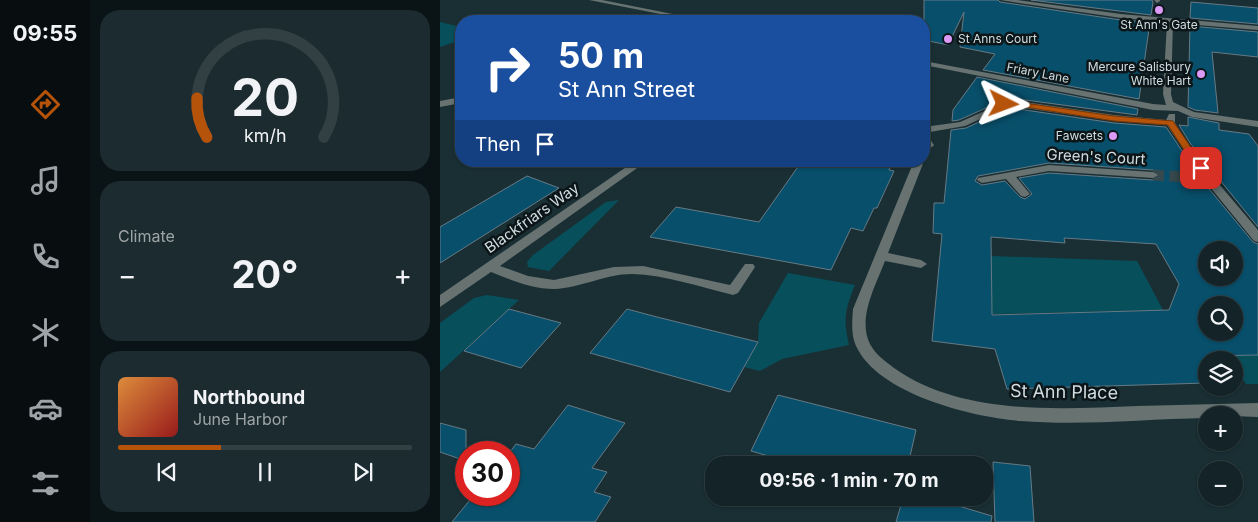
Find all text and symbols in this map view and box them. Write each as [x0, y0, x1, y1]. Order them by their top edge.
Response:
marker: St Ann's Gate [1153, 4, 1165, 16]
place label: St Ann's Gate [1120, 17, 1198, 32]
text: 09:55 [13, 20, 77, 46]
place label: St Anns Court [958, 31, 1037, 46]
marker: St Anns Court [942, 33, 954, 45]
text: 50 m [558, 34, 644, 76]
icon: right [475, 35, 540, 100]
street label: Friary Lane [1005, 59, 1071, 86]
place label: Mercure Salisbury White Hart [1088, 59, 1191, 88]
text: 20 [231, 66, 299, 129]
marker: Mercure Salisbury White Hart [1195, 68, 1207, 80]
text: St Ann Street [558, 76, 695, 102]
position arrow [977, 77, 1029, 129]
icon: directions [28, 87, 63, 122]
text: km/h [244, 125, 286, 146]
place label: Fawcets [1056, 128, 1103, 143]
icon: arrive [531, 130, 559, 158]
marker: Fawcets [1107, 130, 1119, 142]
text: Then [475, 133, 521, 156]
street label: Green's Court [1046, 144, 1146, 169]
pin [1180, 147, 1222, 189]
icon: arrive [1187, 154, 1215, 182]
icon: music [28, 163, 63, 198]
street label: Blackfriars Way [481, 178, 583, 257]
text: Climate [118, 226, 175, 246]
icon: phone [28, 239, 63, 274]
map controls [1198, 241, 1243, 506]
button: sound [1198, 241, 1243, 286]
text: 20° [231, 251, 299, 297]
text: − [118, 258, 137, 292]
text: + [393, 258, 412, 292]
button: search [1198, 296, 1243, 341]
icon: climate [28, 315, 63, 350]
button: layers [1198, 351, 1243, 396]
street label: St Ann Place [1010, 380, 1118, 403]
text: Northbound [193, 386, 305, 409]
icon: car [28, 391, 63, 426]
button: + [1198, 406, 1243, 451]
text: June Harbor [193, 409, 287, 429]
speed limit sign: 30 [455, 441, 520, 506]
icon: previous [153, 458, 181, 486]
icon: pause [251, 458, 279, 486]
icon: next [349, 458, 377, 486]
button: − [1198, 461, 1243, 506]
icon: filters [28, 466, 63, 501]
text: 09:56 · 1 min · 70 m [759, 469, 939, 492]

